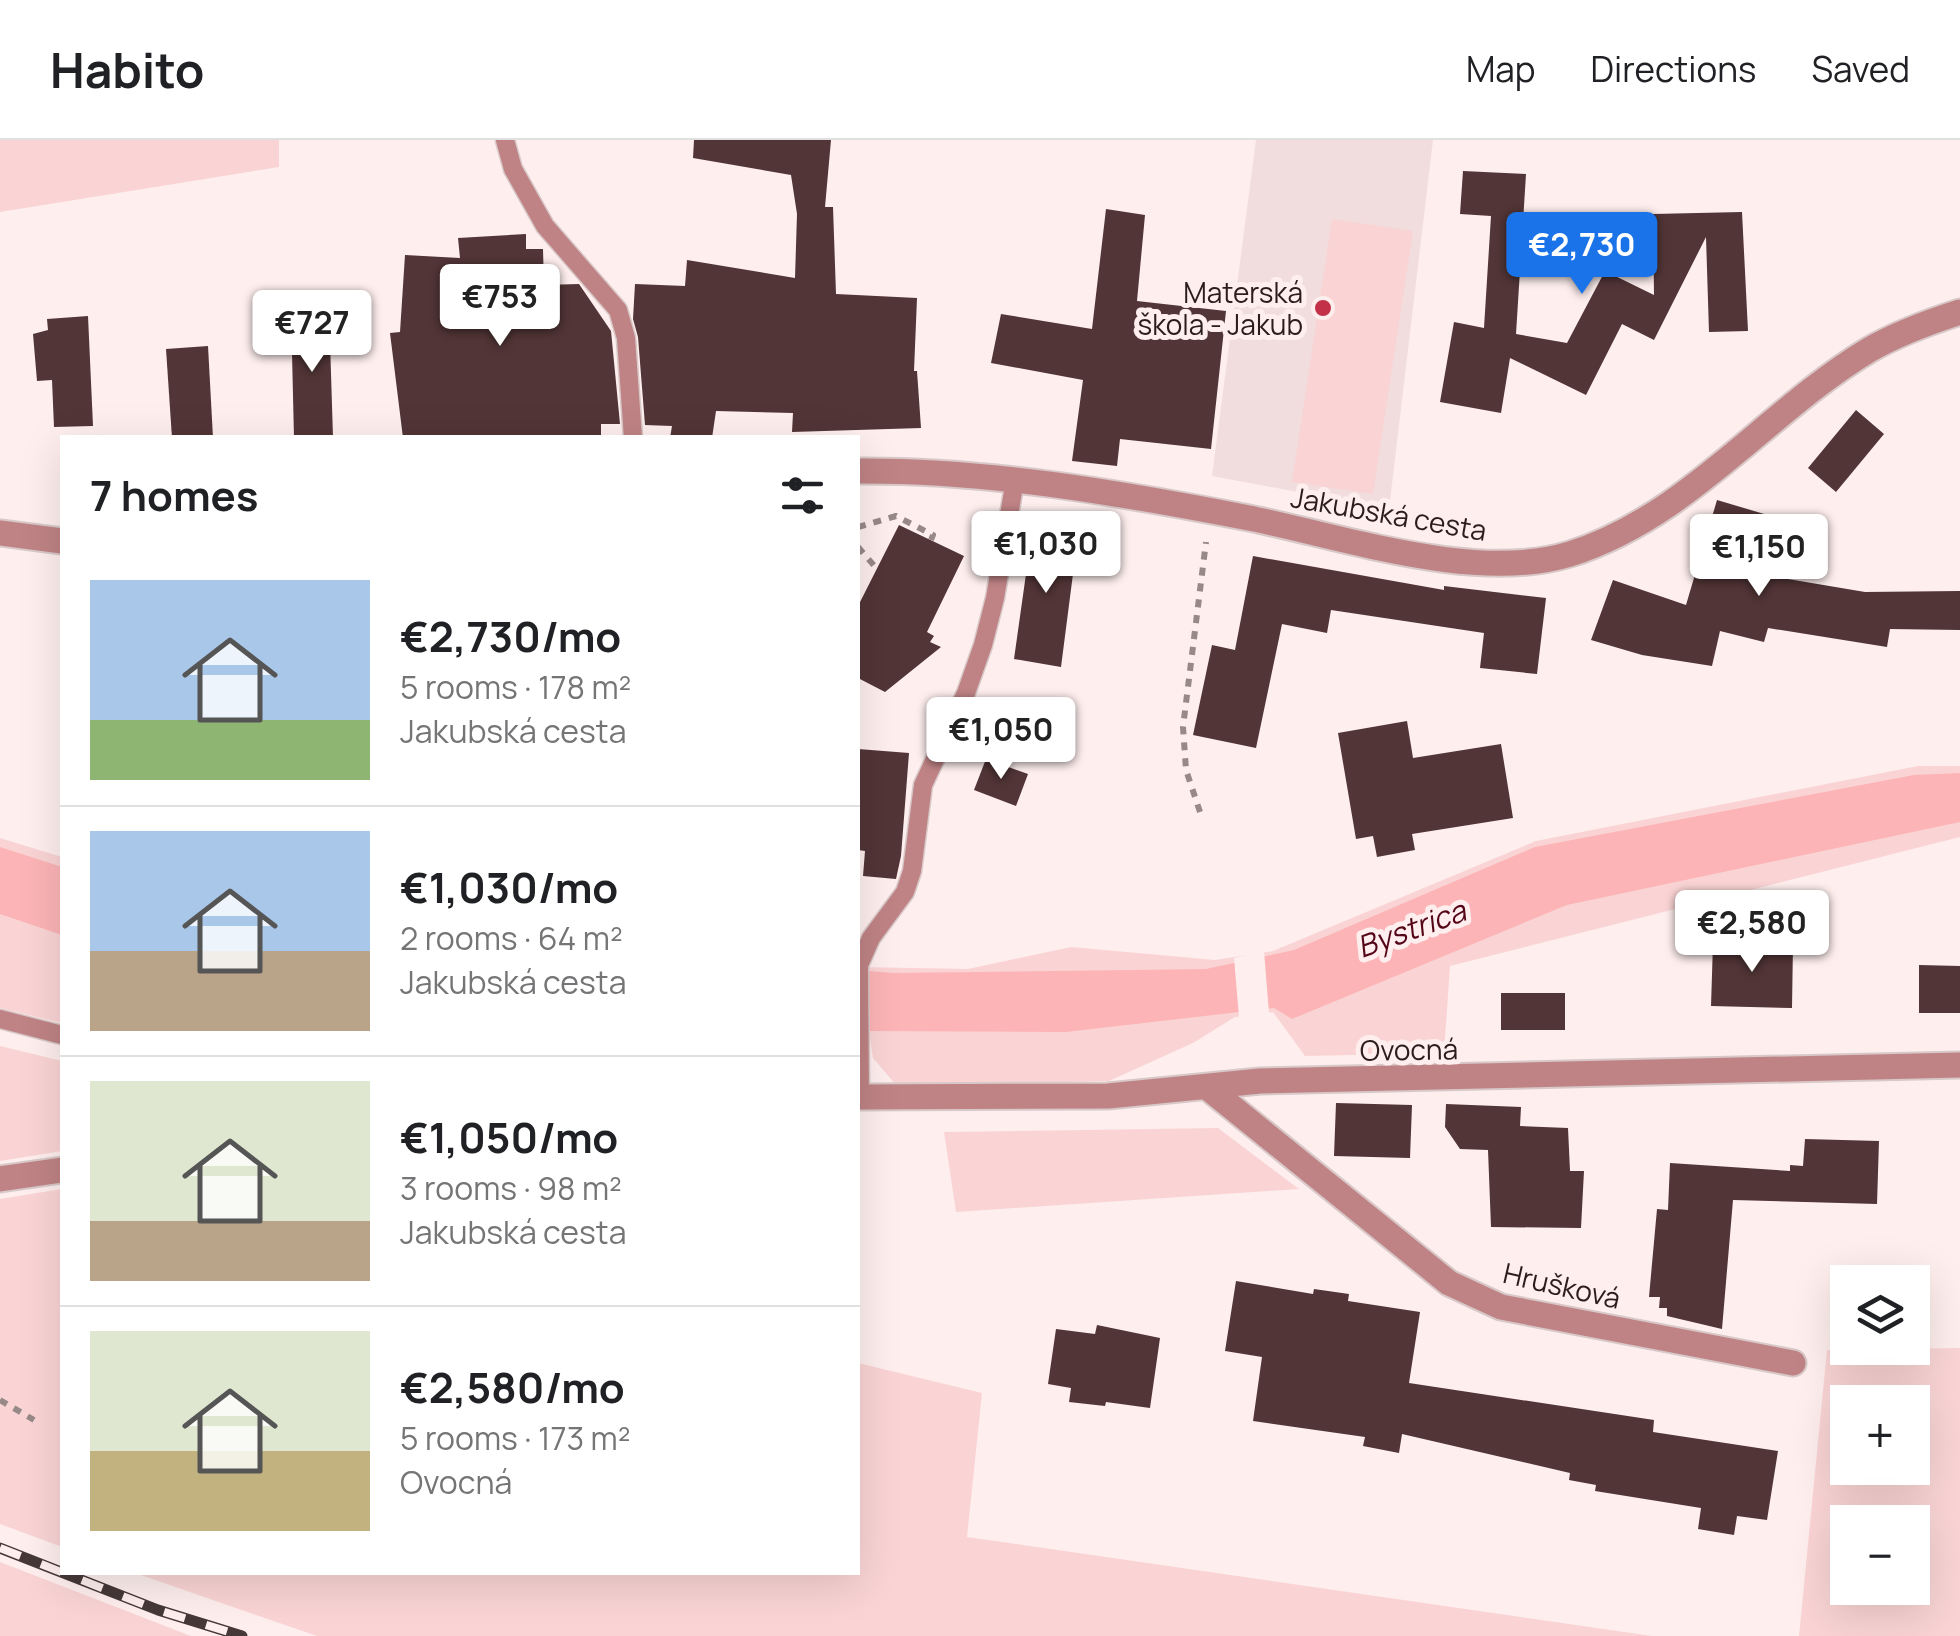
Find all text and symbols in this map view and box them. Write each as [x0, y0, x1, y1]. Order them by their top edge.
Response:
text: Habito [50, 37, 204, 102]
text: Map [1466, 45, 1536, 93]
text: Directions [1591, 45, 1756, 93]
text: Saved [1811, 45, 1910, 93]
pin: €2,730 [1501, 212, 1663, 297]
text: €2,730 [1528, 222, 1636, 266]
pin: €753 [441, 264, 559, 349]
place label: Materská škola - Jakub [1137, 273, 1303, 343]
text: €753 [462, 274, 538, 318]
pin: €727 [253, 290, 371, 375]
marker: Materská škola - Jakub [1312, 297, 1334, 319]
text: €727 [274, 300, 350, 344]
text: 7 homes [90, 466, 258, 524]
icon: filters [775, 468, 830, 523]
street label: Jakubská cesta [1288, 477, 1490, 549]
pin: €1,030 [965, 511, 1127, 596]
pin: €1,150 [1678, 514, 1840, 599]
text: €1,030 [993, 521, 1099, 565]
text: €1,150 [1712, 524, 1806, 568]
text: €2,730/mo [400, 607, 621, 665]
icon: home [170, 620, 290, 740]
text: 5 rooms · 178 m² [400, 665, 631, 709]
pin: €1,050 [920, 697, 1082, 782]
text: €1,050 [948, 707, 1054, 751]
text: Jakubská cesta [400, 709, 626, 753]
text: €1,030/mo [400, 858, 618, 916]
icon: home [170, 871, 290, 991]
water label: Bystrica [1351, 889, 1472, 967]
pin: €2,580 [1671, 890, 1833, 975]
text: €2,580 [1697, 900, 1807, 944]
text: 2 rooms · 64 m² [400, 916, 623, 960]
text: Jakubská cesta [400, 960, 626, 1004]
street label: Ovocná [1360, 1029, 1458, 1069]
text: €1,050/mo [400, 1108, 618, 1166]
icon: home [170, 1121, 290, 1241]
text: 3 rooms · 98 m² [400, 1166, 622, 1210]
text: Jakubská cesta [400, 1210, 626, 1254]
street label: Hrušková [1500, 1253, 1624, 1317]
map controls [1830, 1265, 1930, 1605]
button: layers [1830, 1265, 1930, 1365]
text: €2,580/mo [400, 1358, 625, 1416]
icon: home [170, 1371, 290, 1491]
button: + [1830, 1385, 1930, 1485]
text: 5 rooms · 173 m² [400, 1416, 631, 1460]
text: Ovocná [400, 1460, 512, 1504]
button: − [1830, 1505, 1930, 1605]

